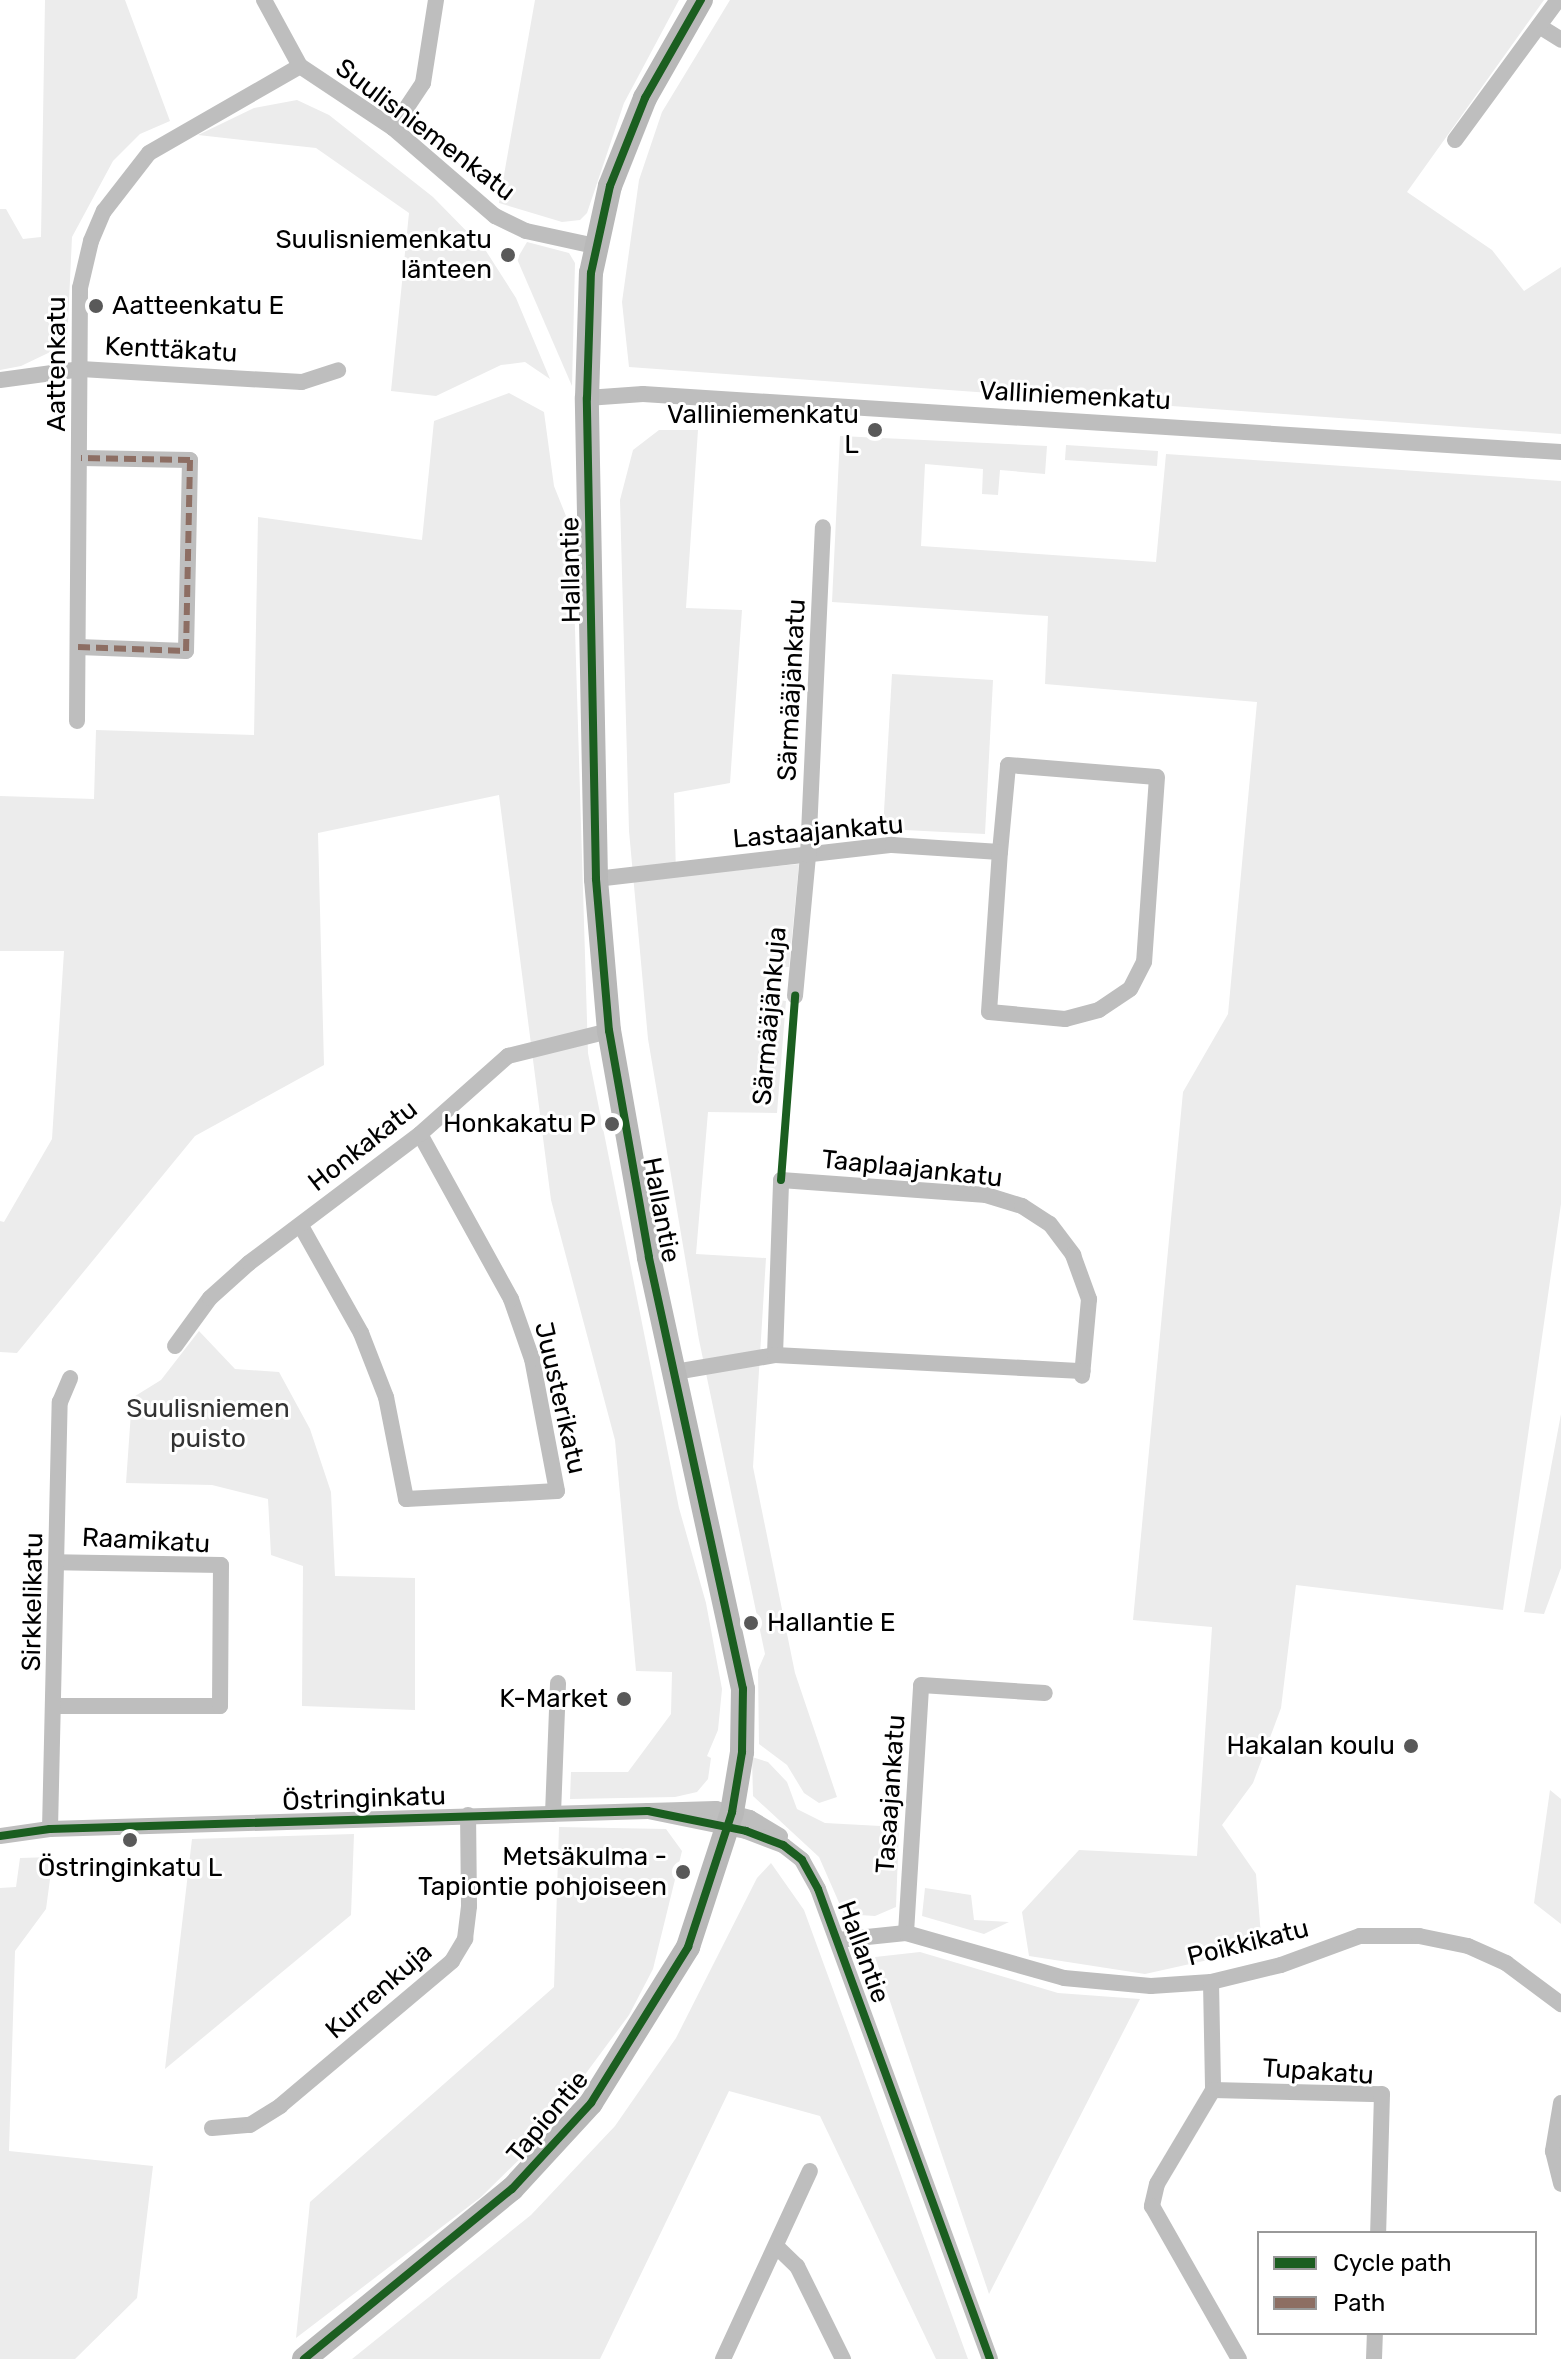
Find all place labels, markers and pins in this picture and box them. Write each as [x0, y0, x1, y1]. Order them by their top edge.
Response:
place label: Suulisniemenkatu länteen [275, 224, 492, 286]
marker: Suulisniemenkatu länteen [499, 246, 517, 264]
place label: Aatteenkatu E [112, 290, 284, 322]
marker: Aatteenkatu E [87, 297, 105, 315]
place label: Valliniemenkatu L [667, 399, 859, 460]
marker: Valliniemenkatu L [866, 421, 884, 439]
place label: Honkakatu P [443, 1108, 596, 1140]
marker: Honkakatu P [603, 1115, 621, 1133]
place label: Hallantie E [767, 1607, 896, 1639]
marker: Hallantie E [742, 1614, 760, 1632]
place label: K-Market [499, 1683, 608, 1715]
marker: K-Market [615, 1690, 633, 1708]
place label: Hakalan koulu [1226, 1730, 1395, 1762]
marker: Hakalan koulu [1402, 1737, 1420, 1755]
marker: Östringinkatu L [121, 1831, 139, 1849]
place label: Metsäkulma - Tapiontie pohjoiseen [418, 1841, 667, 1902]
place label: Östringinkatu L [38, 1852, 222, 1884]
marker: Metsäkulma - Tapiontie pohjoiseen [674, 1863, 692, 1881]

